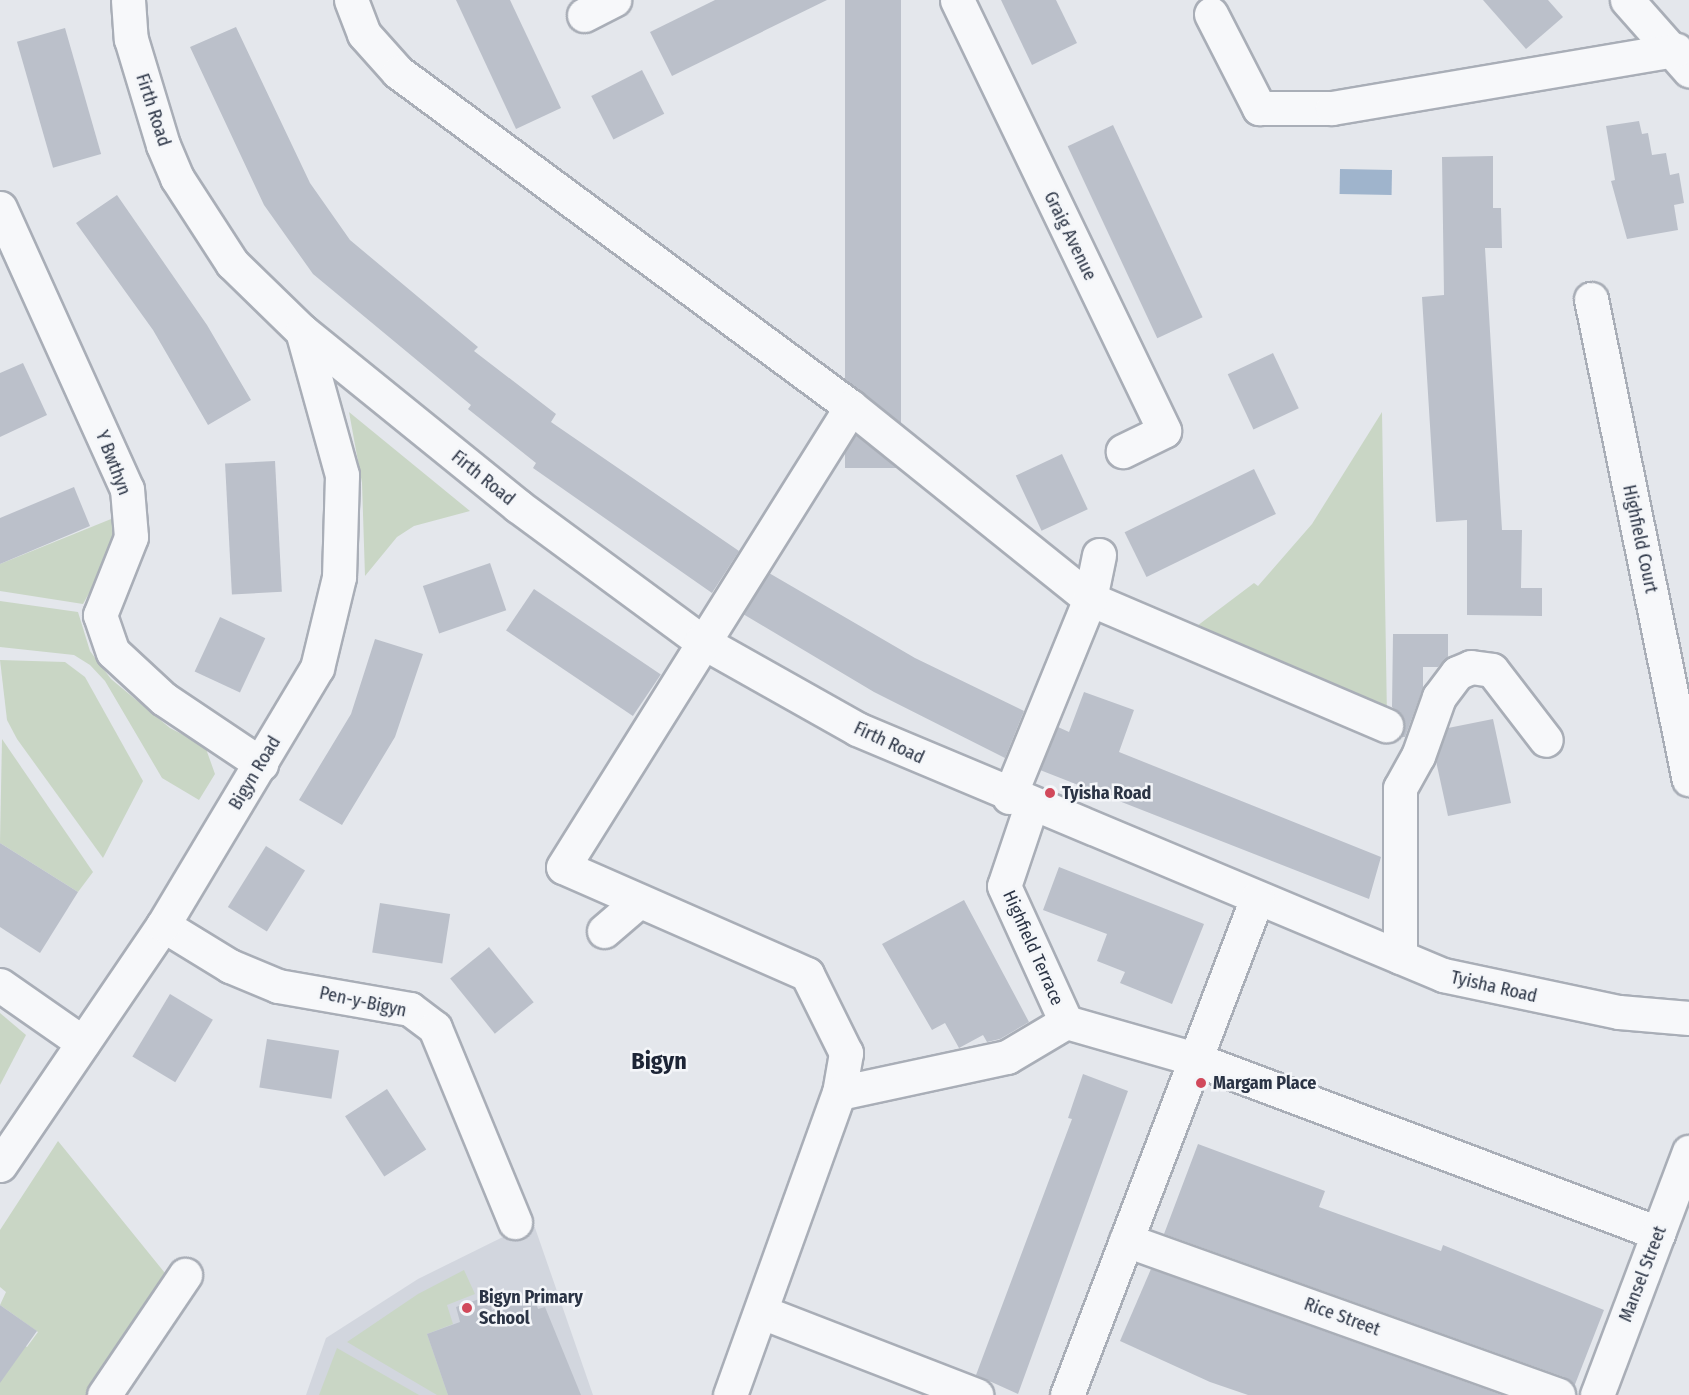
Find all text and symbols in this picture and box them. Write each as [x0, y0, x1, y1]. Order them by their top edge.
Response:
street label: Firth Road [131, 71, 175, 149]
street label: Graig Avenue [1039, 188, 1101, 284]
street label: Y Bwthyn [91, 428, 135, 498]
street label: Firth Road [447, 446, 519, 510]
street label: Highfield Court [1618, 483, 1662, 595]
street label: Firth Road [850, 717, 928, 769]
street label: Bigyn Road [225, 732, 285, 814]
place label: Tyisha Road [1062, 782, 1151, 804]
marker: Tyisha Road [1043, 786, 1057, 800]
street label: Highfield Terrace [998, 887, 1068, 1009]
street label: Tyisha Road [1449, 967, 1539, 1007]
street label: Pen-y-Bigyn [317, 982, 409, 1022]
district label: Bigyn [631, 1048, 687, 1076]
place label: Margam Place [1213, 1072, 1316, 1094]
marker: Margam Place [1194, 1076, 1208, 1090]
street label: Mansel Street [1615, 1223, 1671, 1325]
place label: Bigyn Primary School [479, 1287, 583, 1330]
street label: Rice Street [1301, 1293, 1383, 1341]
marker: Bigyn Primary School [460, 1301, 474, 1315]

